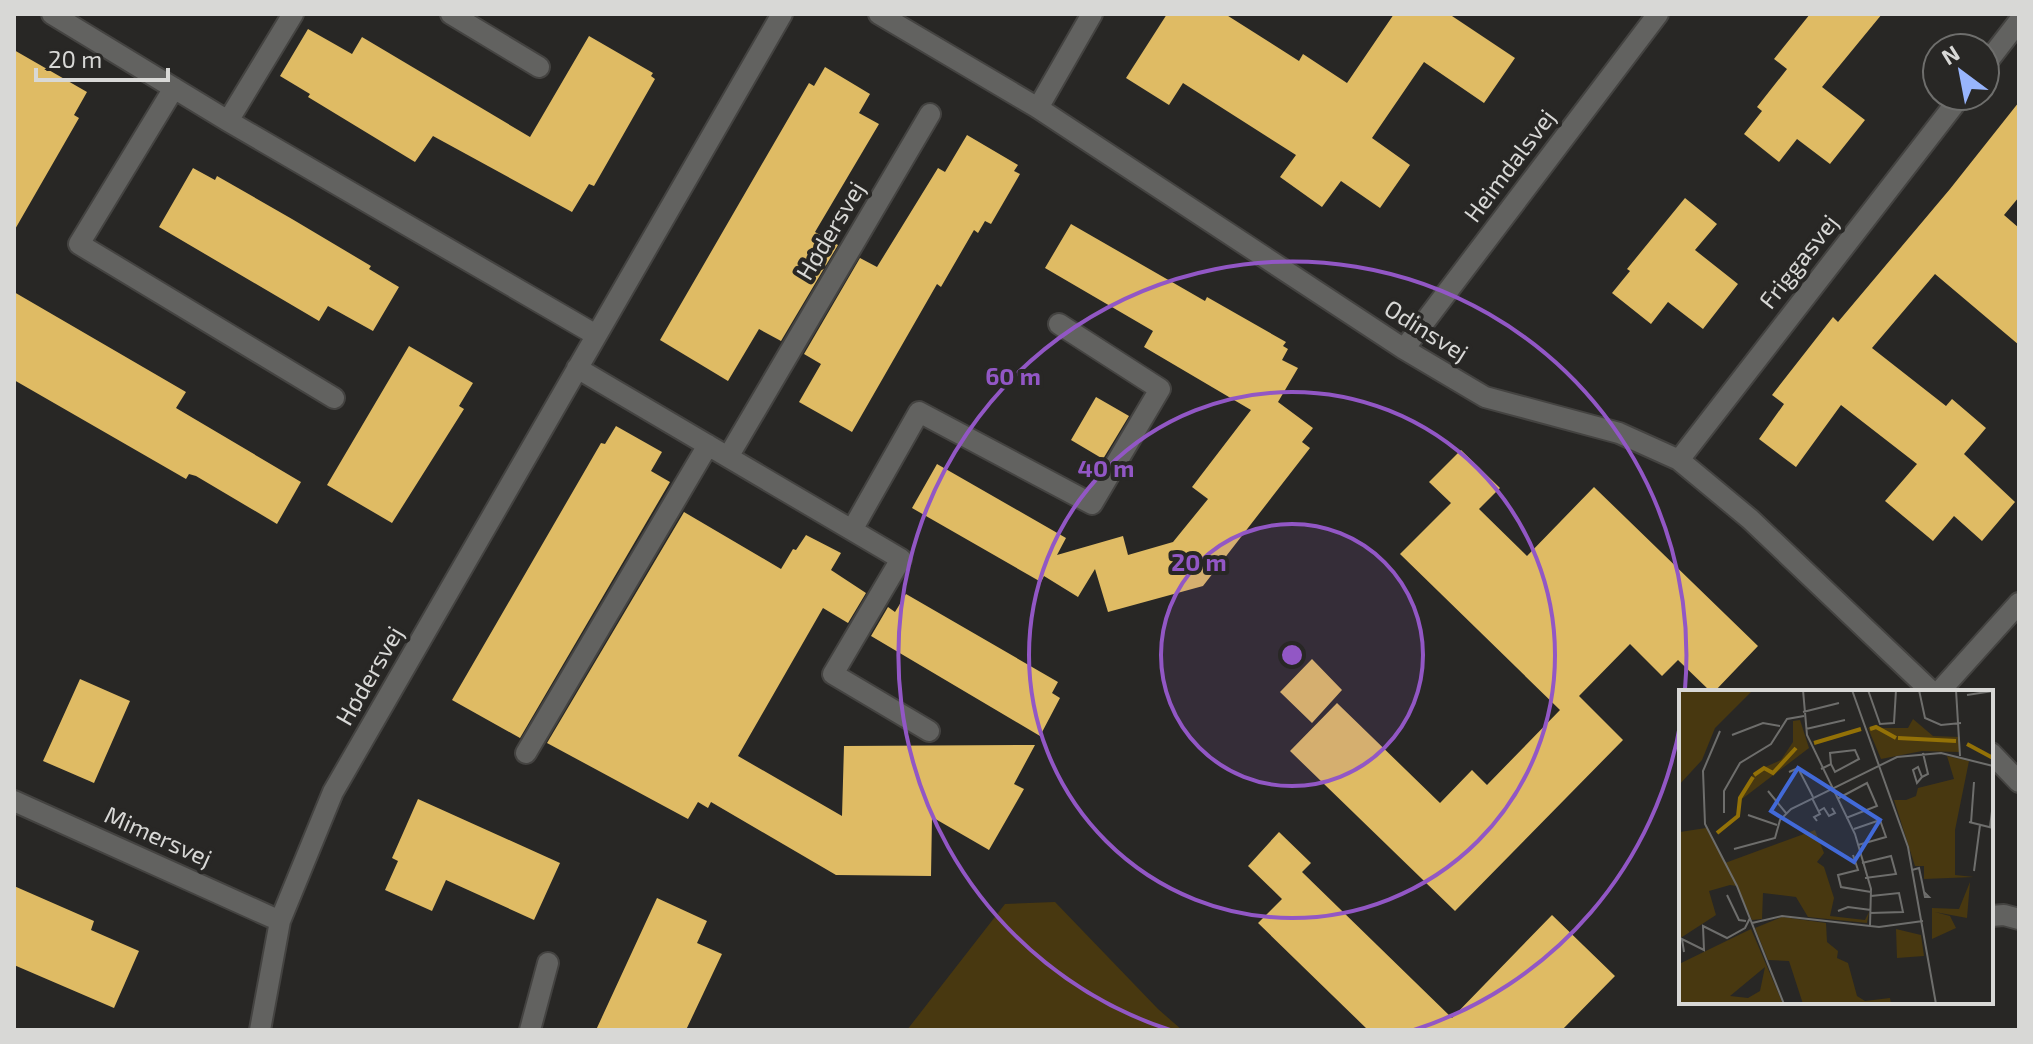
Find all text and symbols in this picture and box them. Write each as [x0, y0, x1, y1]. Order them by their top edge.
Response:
scale bar [36, 32, 168, 82]
north arrow [1921, 32, 2001, 112]
text: N [1936, 39, 1963, 69]
text: 20 m [48, 44, 102, 73]
street label: Heimdalsvej [1457, 103, 1561, 227]
street label: Hødersvej [789, 176, 870, 285]
street label: Friggasvej [1752, 208, 1844, 314]
street label: Odinsvej [1380, 293, 1474, 367]
text: 60 m [985, 361, 1041, 390]
text: 40 m [1078, 453, 1134, 482]
text: 20 m [1171, 547, 1227, 576]
street label: Hødersvej [329, 621, 409, 730]
centre of rings [1278, 641, 1306, 669]
inset map [1679, 690, 1993, 1004]
street label: Mimersvej [101, 799, 217, 872]

